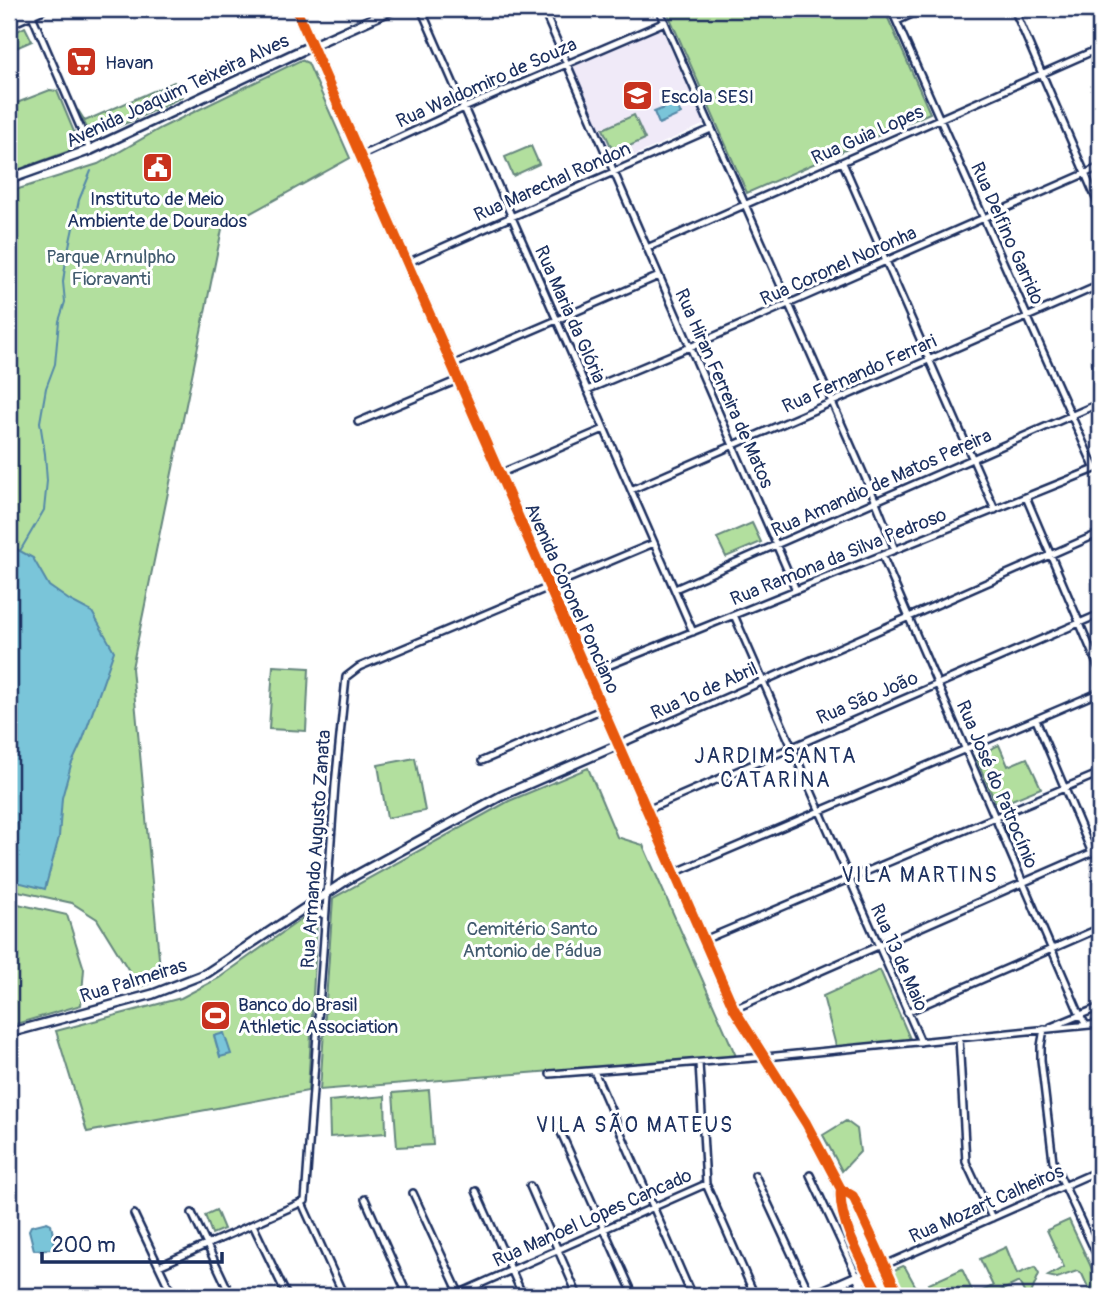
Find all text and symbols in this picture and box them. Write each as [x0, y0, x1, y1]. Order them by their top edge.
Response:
street label: Avenida Joaquim Teixeira Alves [62, 28, 293, 153]
street label: Rua Waldomiro de Souza [392, 32, 581, 134]
supermarket icon: Havan [65, 45, 99, 79]
place label: Havan [105, 51, 153, 75]
school or university icon: Escola SESI [621, 79, 655, 113]
place label: Escola SESI [661, 85, 754, 109]
street label: Rua Guia Lopes [808, 99, 928, 170]
street label: Rua Marechal Rondon [470, 137, 635, 227]
public building icon: Instituto de Meio Ambiente de Dourados [140, 150, 174, 184]
street label: Rua Delfino Garrido [965, 158, 1049, 308]
place label: Instituto de Meio Ambiente de Dourados [67, 187, 248, 233]
street label: Rua Coronel Noronha [757, 221, 920, 311]
street label: Rua Maria da Glória [529, 242, 611, 387]
park label: Parque Arnulpho Fioravanti [46, 245, 176, 291]
street label: Rua Hiran Ferreira de Matos [669, 285, 779, 492]
street label: Rua Fernando Ferrari [779, 329, 940, 419]
street label: Rua Amandio de Matos Pereira [768, 423, 995, 542]
street label: Avenida Coronel Ponciano [519, 499, 625, 697]
street label: Rua Ramona da Silva Pedroso [727, 502, 950, 611]
street label: Rua 1º de Abril [647, 657, 762, 725]
street label: Rua São João [813, 666, 922, 730]
street label: Rua José do Patrocínio [951, 697, 1043, 872]
street label: Rua Armando Augusto Zanata [296, 729, 336, 969]
district label: JARDIM SANTA CATARINA [694, 743, 858, 794]
district label: VILA MARTINS [841, 862, 999, 889]
street label: Rua 13 de Maio [865, 900, 933, 1015]
park label: Cemitério Santo Antonio de Pádua [462, 917, 602, 963]
street label: Rua Palmeiras [77, 953, 190, 1009]
place label: Banco do Brasil Athletic Association [238, 993, 398, 1039]
sports icon: Banco do Brasil Athletic Association [198, 998, 232, 1032]
district label: VILA SÃO MATEUS [536, 1112, 734, 1139]
street label: Rua Mozart Calheiros [905, 1159, 1068, 1249]
street label: Rua Manoel Lopes Cancado [489, 1163, 696, 1273]
scale bar [42, 1221, 222, 1265]
text: 200 m [52, 1232, 116, 1259]

